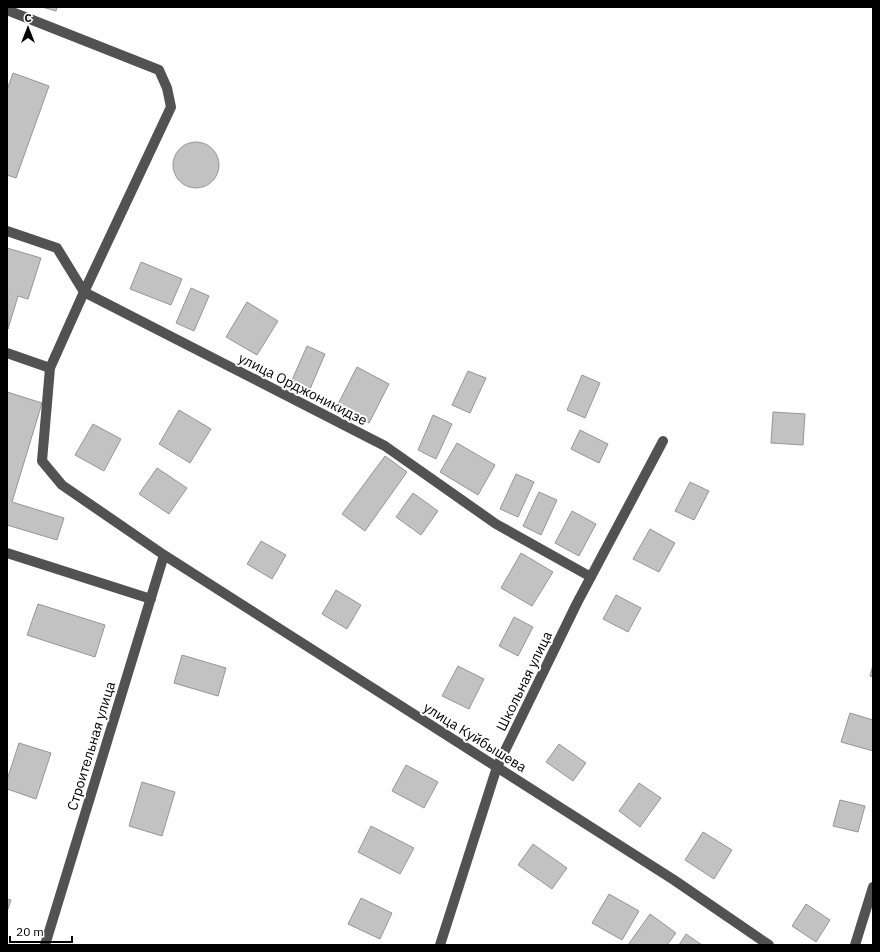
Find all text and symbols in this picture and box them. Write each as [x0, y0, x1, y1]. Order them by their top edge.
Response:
north arrow [8, 8, 48, 48]
text: С [24, 11, 32, 25]
street label: улица Орджоникидзе [236, 349, 371, 429]
street label: Школьная улица [492, 628, 556, 734]
street label: Строительная улица [63, 679, 119, 813]
street label: улица Куйбышева [420, 698, 530, 776]
scale bar [10, 918, 72, 944]
text: 20 m [16, 924, 44, 939]

